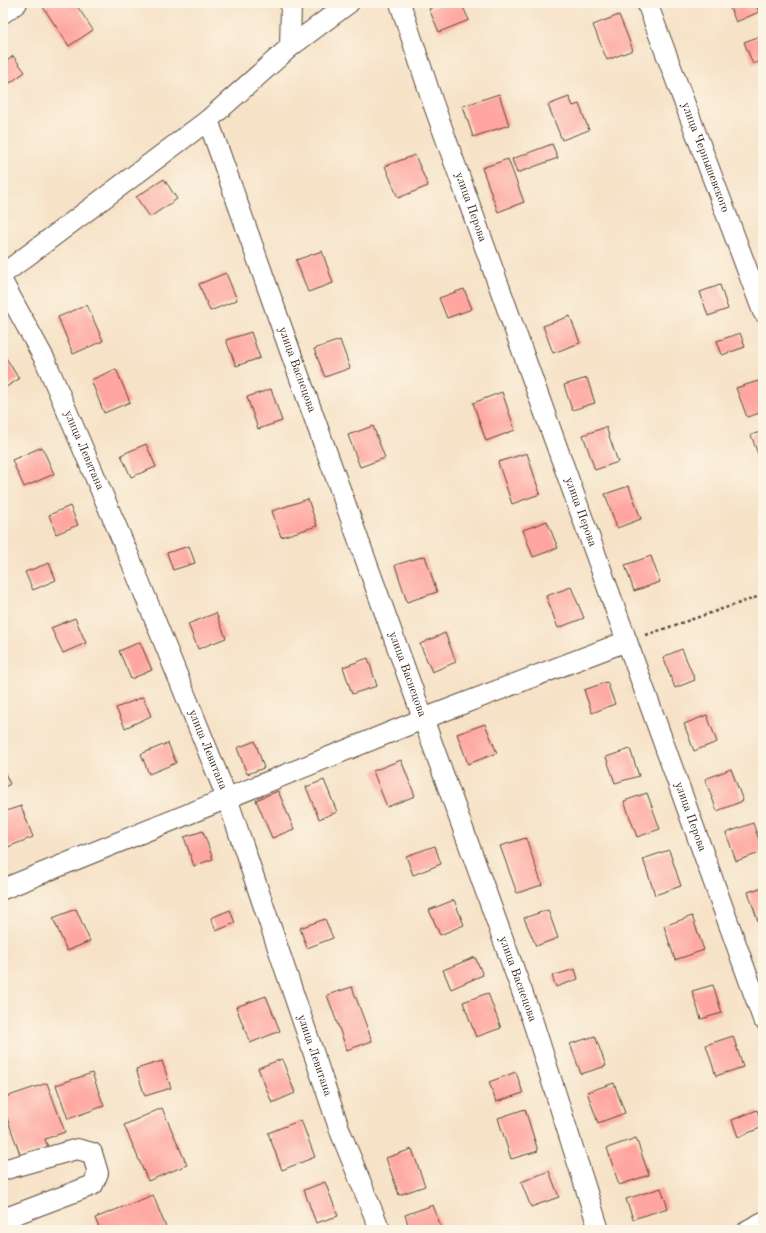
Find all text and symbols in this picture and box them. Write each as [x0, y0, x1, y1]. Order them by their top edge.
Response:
street label: улица Чернышевского [679, 101, 731, 214]
street label: улица Перова [453, 171, 489, 244]
street label: улица Васнецова [276, 325, 318, 414]
street label: улица Левитана [61, 409, 106, 492]
street label: улица Перова [562, 476, 598, 548]
street label: улица Васнецова [386, 630, 428, 719]
street label: улица Левитана [186, 708, 229, 792]
street label: улица Перова [672, 780, 708, 853]
street label: улица Васнецова [496, 935, 538, 1023]
street label: улица Левитана [295, 1013, 334, 1098]

